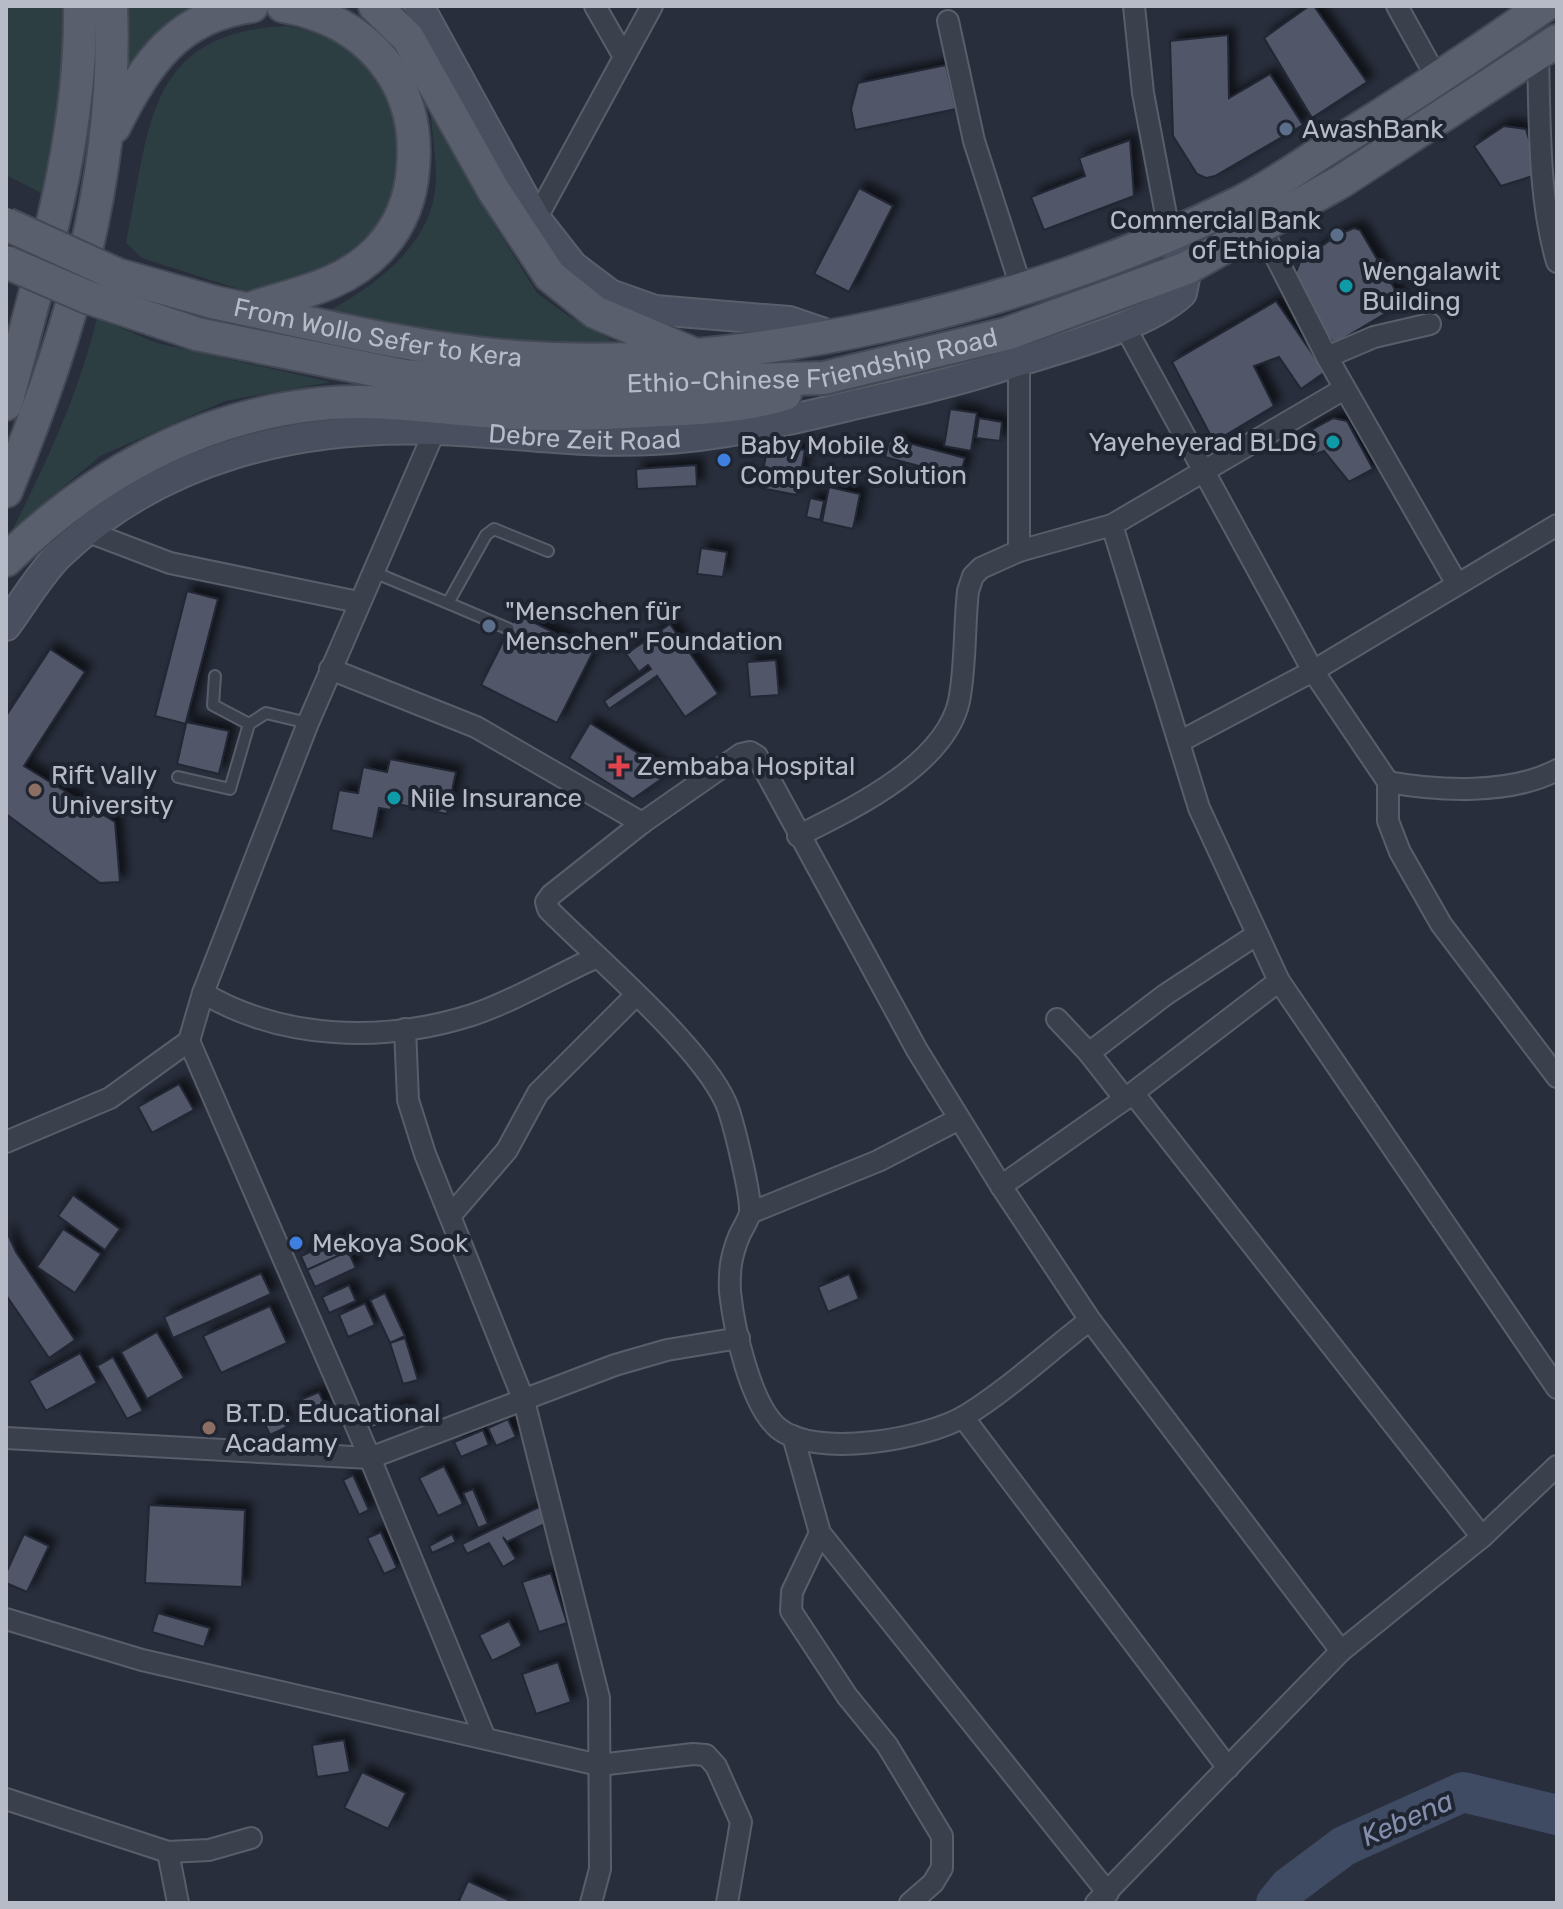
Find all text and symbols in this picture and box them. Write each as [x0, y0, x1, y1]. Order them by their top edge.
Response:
place label: AwashBank [1302, 114, 1444, 145]
marker: AwashBank [1277, 120, 1295, 138]
place label: Commercial Bank of Ethiopia [1110, 205, 1322, 266]
marker: Commercial Bank of Ethiopia [1328, 226, 1346, 244]
place label: Wengalawit Building [1362, 256, 1500, 317]
marker: Wengalawit Building [1337, 277, 1355, 295]
street label: From Wollo Sefer to Kera [231, 292, 523, 374]
street label: Ethio-Chinese Friendship Road [626, 322, 1001, 399]
street label: Debre Zeit Road [487, 418, 682, 457]
place label: Yayeheyerad BLDG [1088, 427, 1317, 458]
place label: Baby Mobile & Computer Solution [740, 430, 967, 491]
marker: Yayeheyerad BLDG [1324, 433, 1342, 451]
marker: Baby Mobile & Computer Solution [715, 451, 733, 469]
place label: "Menschen für Menschen" Foundation [505, 596, 783, 657]
marker: "Menschen für Menschen" Foundation [480, 617, 498, 635]
place label: Zembaba Hospital [637, 751, 855, 782]
marker: Zembaba Hospital [608, 755, 630, 777]
place label: Rift Vally University [51, 760, 174, 821]
marker: Rift Vally University [26, 781, 44, 799]
place label: Nile Insurance [410, 783, 582, 814]
marker: Nile Insurance [385, 789, 403, 807]
place label: Mekoya Sook [312, 1228, 469, 1259]
marker: Mekoya Sook [287, 1234, 305, 1252]
place label: B.T.D. Educational Acadamy [225, 1398, 440, 1459]
marker: B.T.D. Educational Acadamy [200, 1419, 218, 1437]
water label: Kebena [1356, 1784, 1458, 1853]

